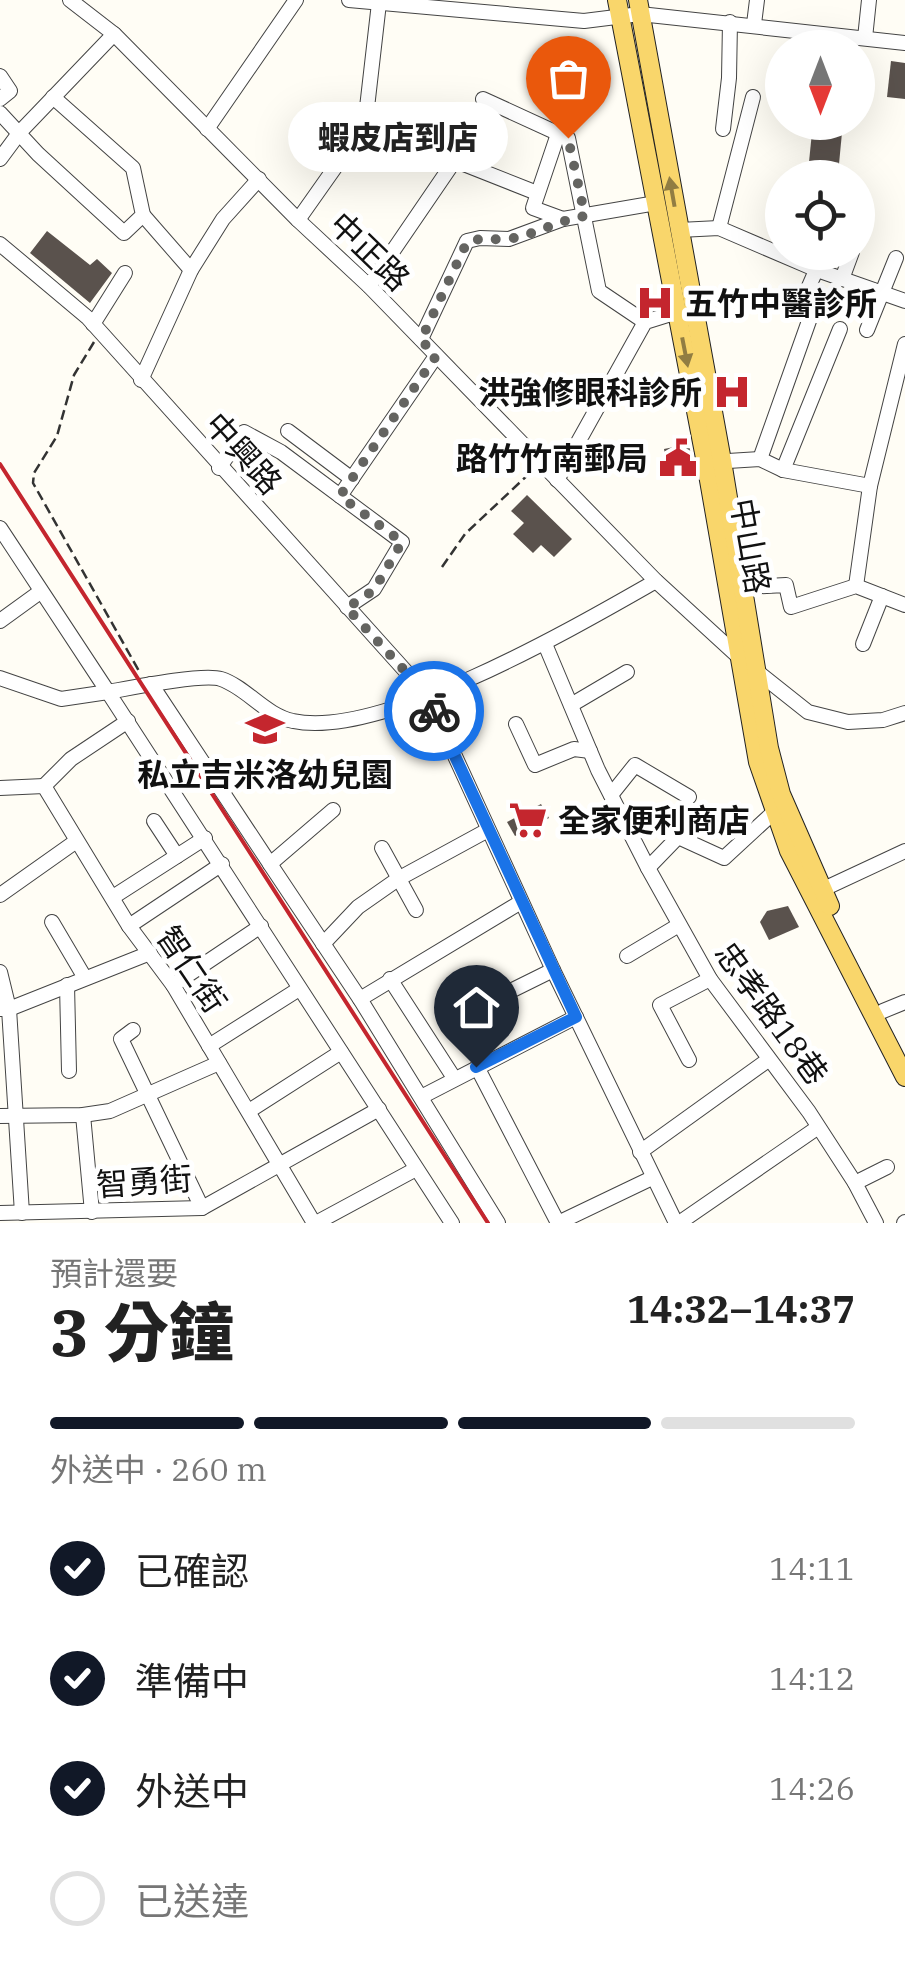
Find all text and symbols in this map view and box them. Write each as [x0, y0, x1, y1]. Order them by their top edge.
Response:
north arrow [765, 30, 875, 140]
map controls [765, 30, 875, 270]
pin [526, 36, 611, 139]
icon: bag [541, 51, 596, 106]
callout: 蝦皮店到店 [288, 103, 508, 173]
text: 蝦皮店到店 [318, 116, 478, 158]
button: locate [765, 160, 875, 270]
one-way arrow [664, 175, 679, 207]
street label: 中正路 [321, 203, 419, 299]
hospital icon: 五竹中醫診所 [634, 282, 676, 324]
place label: 五竹中醫診所 [685, 282, 877, 324]
one-way arrow [677, 337, 693, 368]
place label: 洪強修眼科診所 [478, 371, 702, 413]
hospital icon: 洪強修眼科診所 [711, 371, 753, 413]
street label: 中興路 [196, 403, 292, 503]
place label: 路竹竹南郵局 [456, 437, 648, 479]
public building icon: 路竹竹南郵局 [657, 437, 699, 479]
street label: 中山路 [722, 495, 780, 597]
courier [384, 661, 484, 761]
icon: bike [407, 684, 462, 739]
school or university icon: 私立吉米洛幼兒園 [244, 708, 286, 750]
place label: 私立吉米洛幼兒園 [137, 753, 393, 795]
supermarket icon: 全家便利商店 [507, 799, 549, 841]
place label: 全家便利商店 [558, 799, 750, 841]
street label: 智仁街 [148, 917, 236, 1021]
street label: 忠孝路18巷 [706, 933, 838, 1093]
pin [434, 965, 519, 1068]
icon: home [449, 980, 504, 1035]
street label: 智勇街 [95, 1157, 193, 1205]
text: 預計還要 [50, 1252, 178, 1294]
text: 14:32–14:37 [627, 1284, 855, 1333]
text: 3 分鐘 [50, 1289, 234, 1374]
text: 外送中 · 260 m [50, 1448, 267, 1490]
icon: check [50, 1541, 105, 1596]
text: 已確認 [135, 1546, 249, 1595]
text: 14:11 [769, 1547, 855, 1589]
icon: check [50, 1651, 105, 1706]
text: 準備中 [135, 1656, 249, 1705]
text: 14:12 [769, 1657, 855, 1699]
icon: check [50, 1761, 105, 1816]
text: 外送中 [135, 1766, 249, 1815]
text: 14:26 [769, 1767, 855, 1809]
text: 已送達 [135, 1876, 249, 1925]

